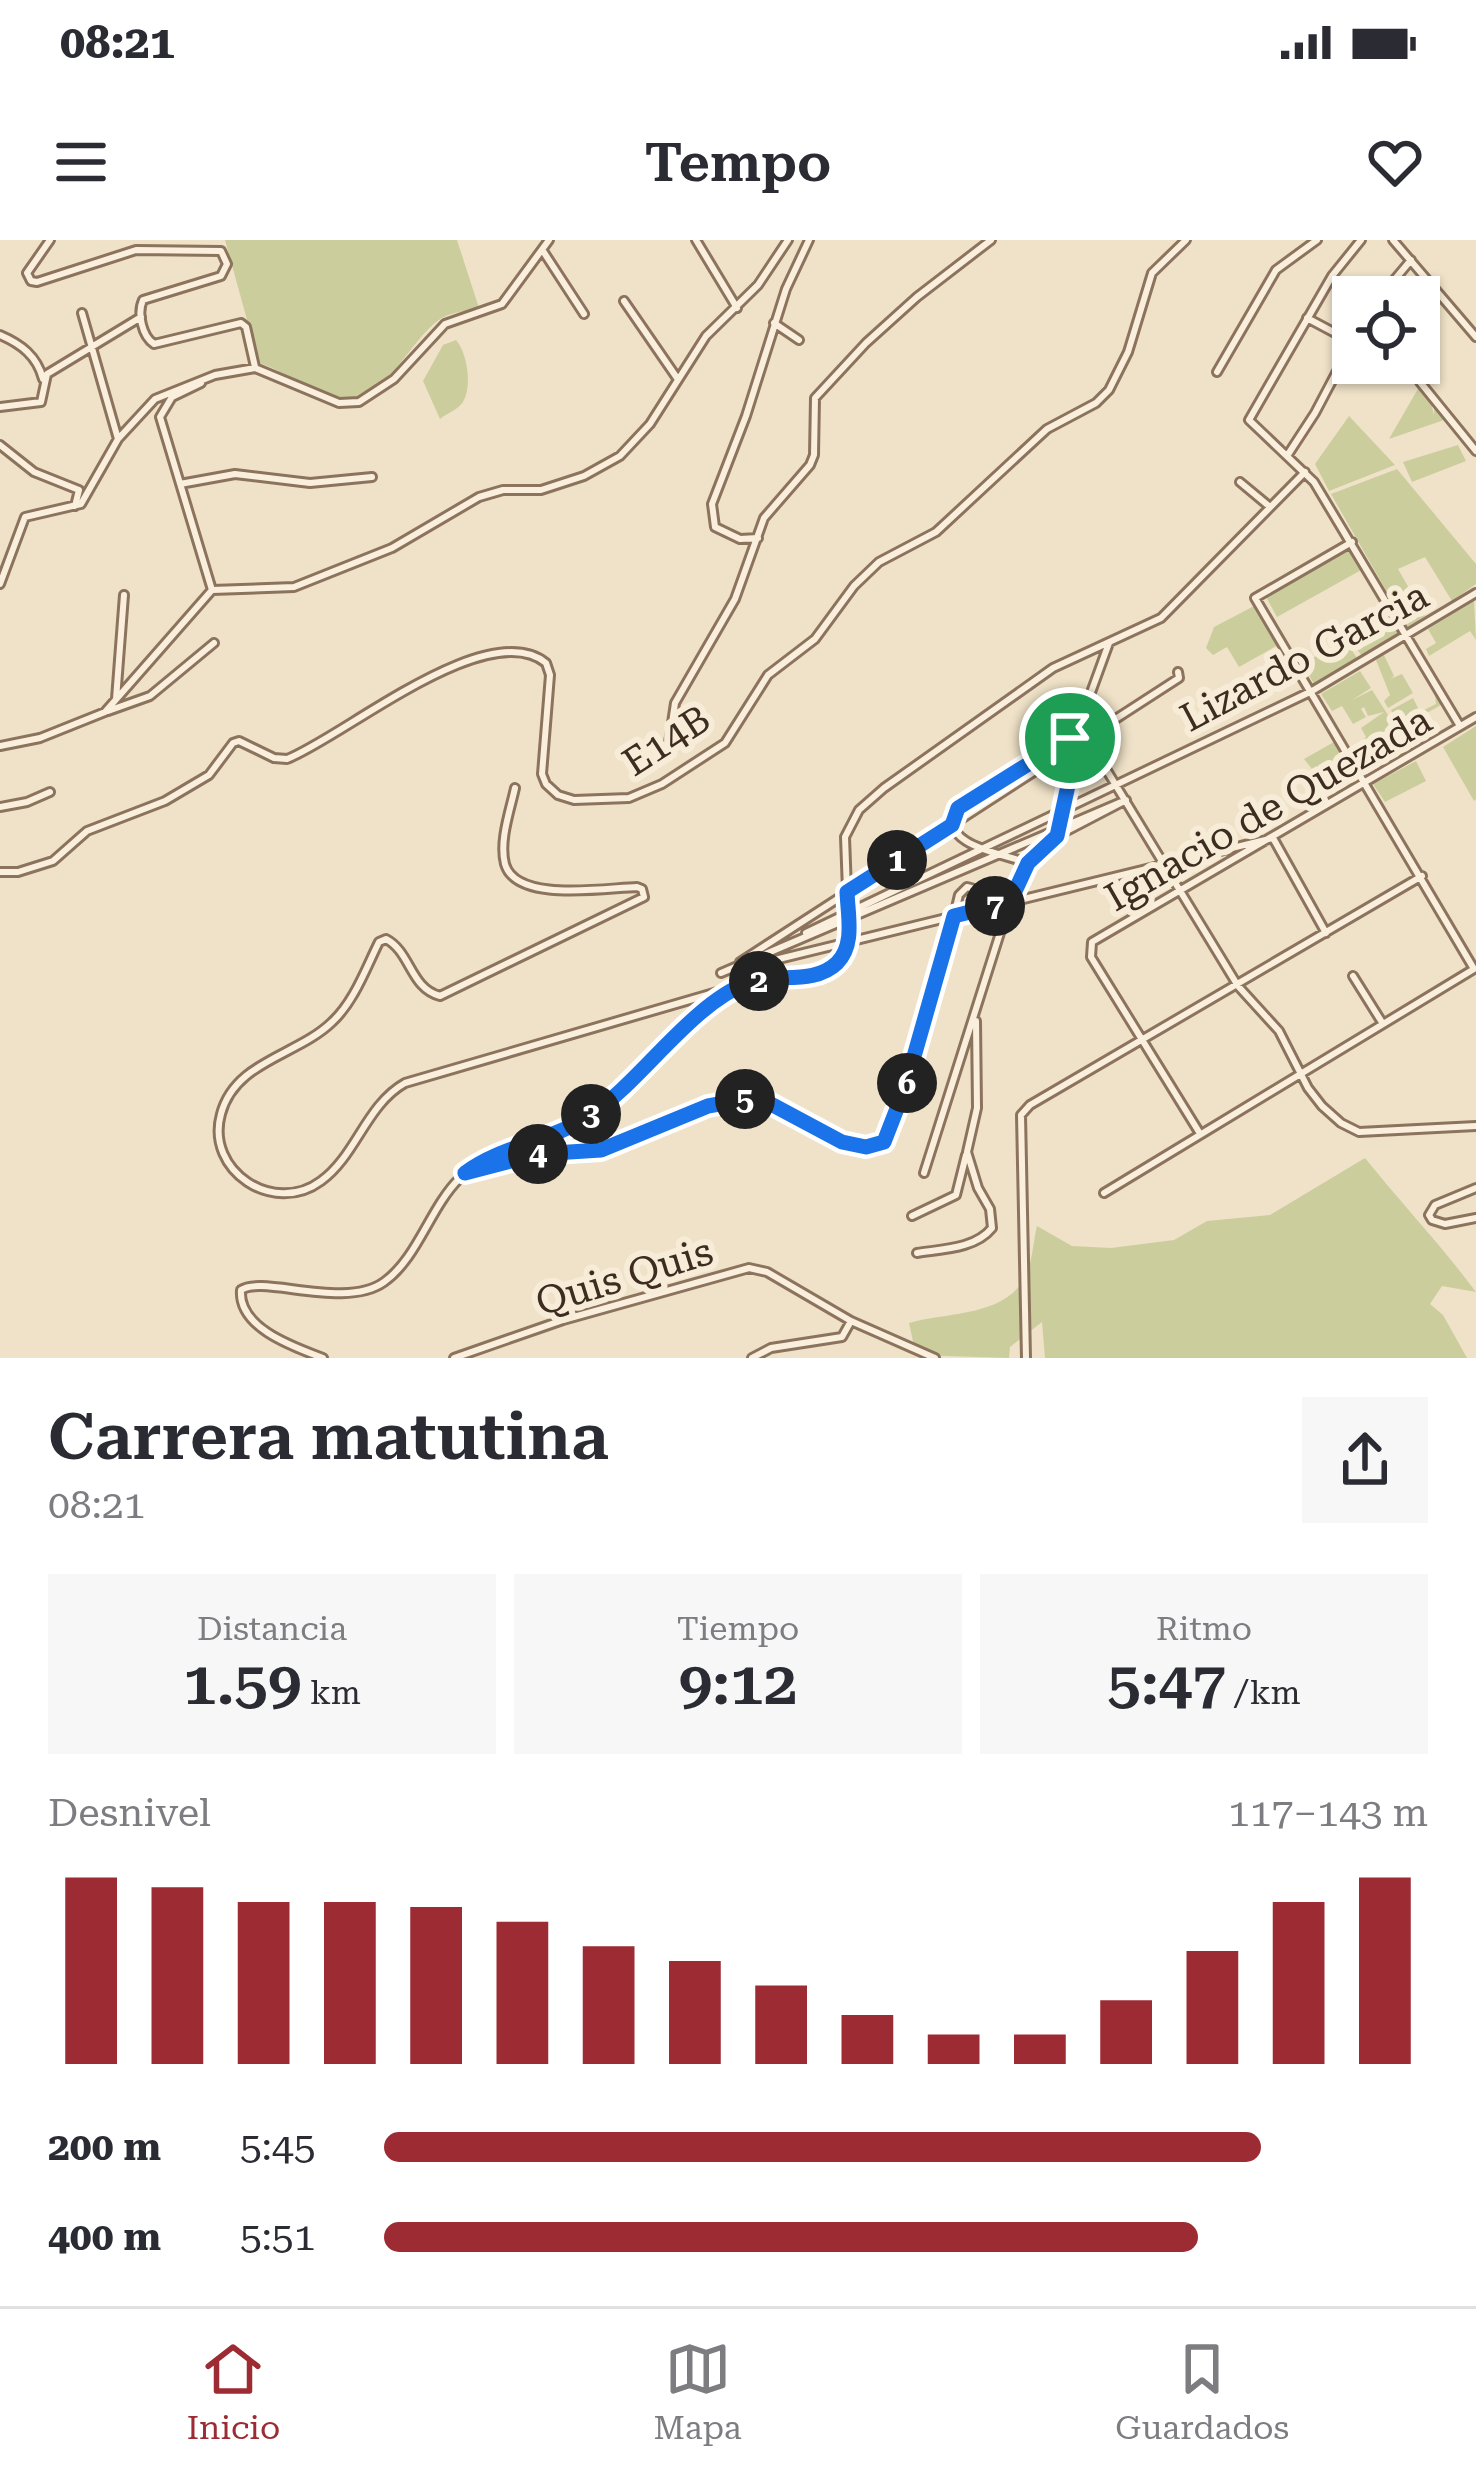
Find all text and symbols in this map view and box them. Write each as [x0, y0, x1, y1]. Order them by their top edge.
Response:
text: 08:21 [60, 16, 175, 69]
icon: menu [48, 129, 114, 195]
icon: heart [1362, 129, 1428, 195]
text: Tempo [645, 131, 831, 194]
map controls [1332, 276, 1440, 384]
button: locate [1332, 276, 1440, 384]
street label: Lizardo Garcia [1173, 572, 1436, 741]
pin [1019, 687, 1121, 789]
street label: E14B [614, 696, 719, 786]
street label: Ignacio de Quezada [1097, 697, 1440, 921]
icon: arrive [1037, 705, 1103, 771]
pin: 1 [867, 830, 927, 890]
text: 1 [888, 840, 906, 879]
pin: 7 [965, 876, 1025, 936]
text: 7 [986, 886, 1004, 925]
pin: 2 [729, 951, 789, 1011]
text: 2 [750, 961, 768, 1000]
pin: 6 [877, 1053, 937, 1113]
text: 6 [898, 1063, 916, 1102]
pin: 5 [715, 1069, 775, 1129]
text: 5 [736, 1079, 754, 1118]
pin: 3 [561, 1084, 621, 1144]
text: 3 [582, 1094, 600, 1133]
pin: 4 [508, 1124, 568, 1184]
text: 4 [529, 1134, 547, 1173]
street label: Quis Quis [530, 1228, 718, 1326]
button: share [1302, 1397, 1428, 1523]
text: Carrera matutina [48, 1398, 609, 1475]
text: 08:21 [48, 1482, 145, 1528]
text: Distancia [197, 1609, 347, 1648]
text: Tiempo [677, 1609, 799, 1648]
text: Ritmo [1156, 1609, 1252, 1648]
text: 1.59 [183, 1648, 302, 1719]
text: 9:12 [679, 1648, 797, 1719]
text: 5:47 [1107, 1648, 1226, 1719]
text: km [302, 1673, 361, 1712]
text: /km [1226, 1673, 1301, 1712]
text: Desnivel [48, 1790, 211, 1836]
text: 117–143 m [1228, 1790, 1428, 1836]
text: 200 m [48, 2124, 161, 2170]
text: 5:45 [240, 2124, 316, 2170]
text: 400 m [48, 2214, 161, 2260]
text: 5:51 [240, 2214, 316, 2260]
tab: Inicio [187, 2336, 280, 2447]
tab: Mapa [654, 2336, 742, 2447]
tab: Guardados [1115, 2336, 1289, 2447]

